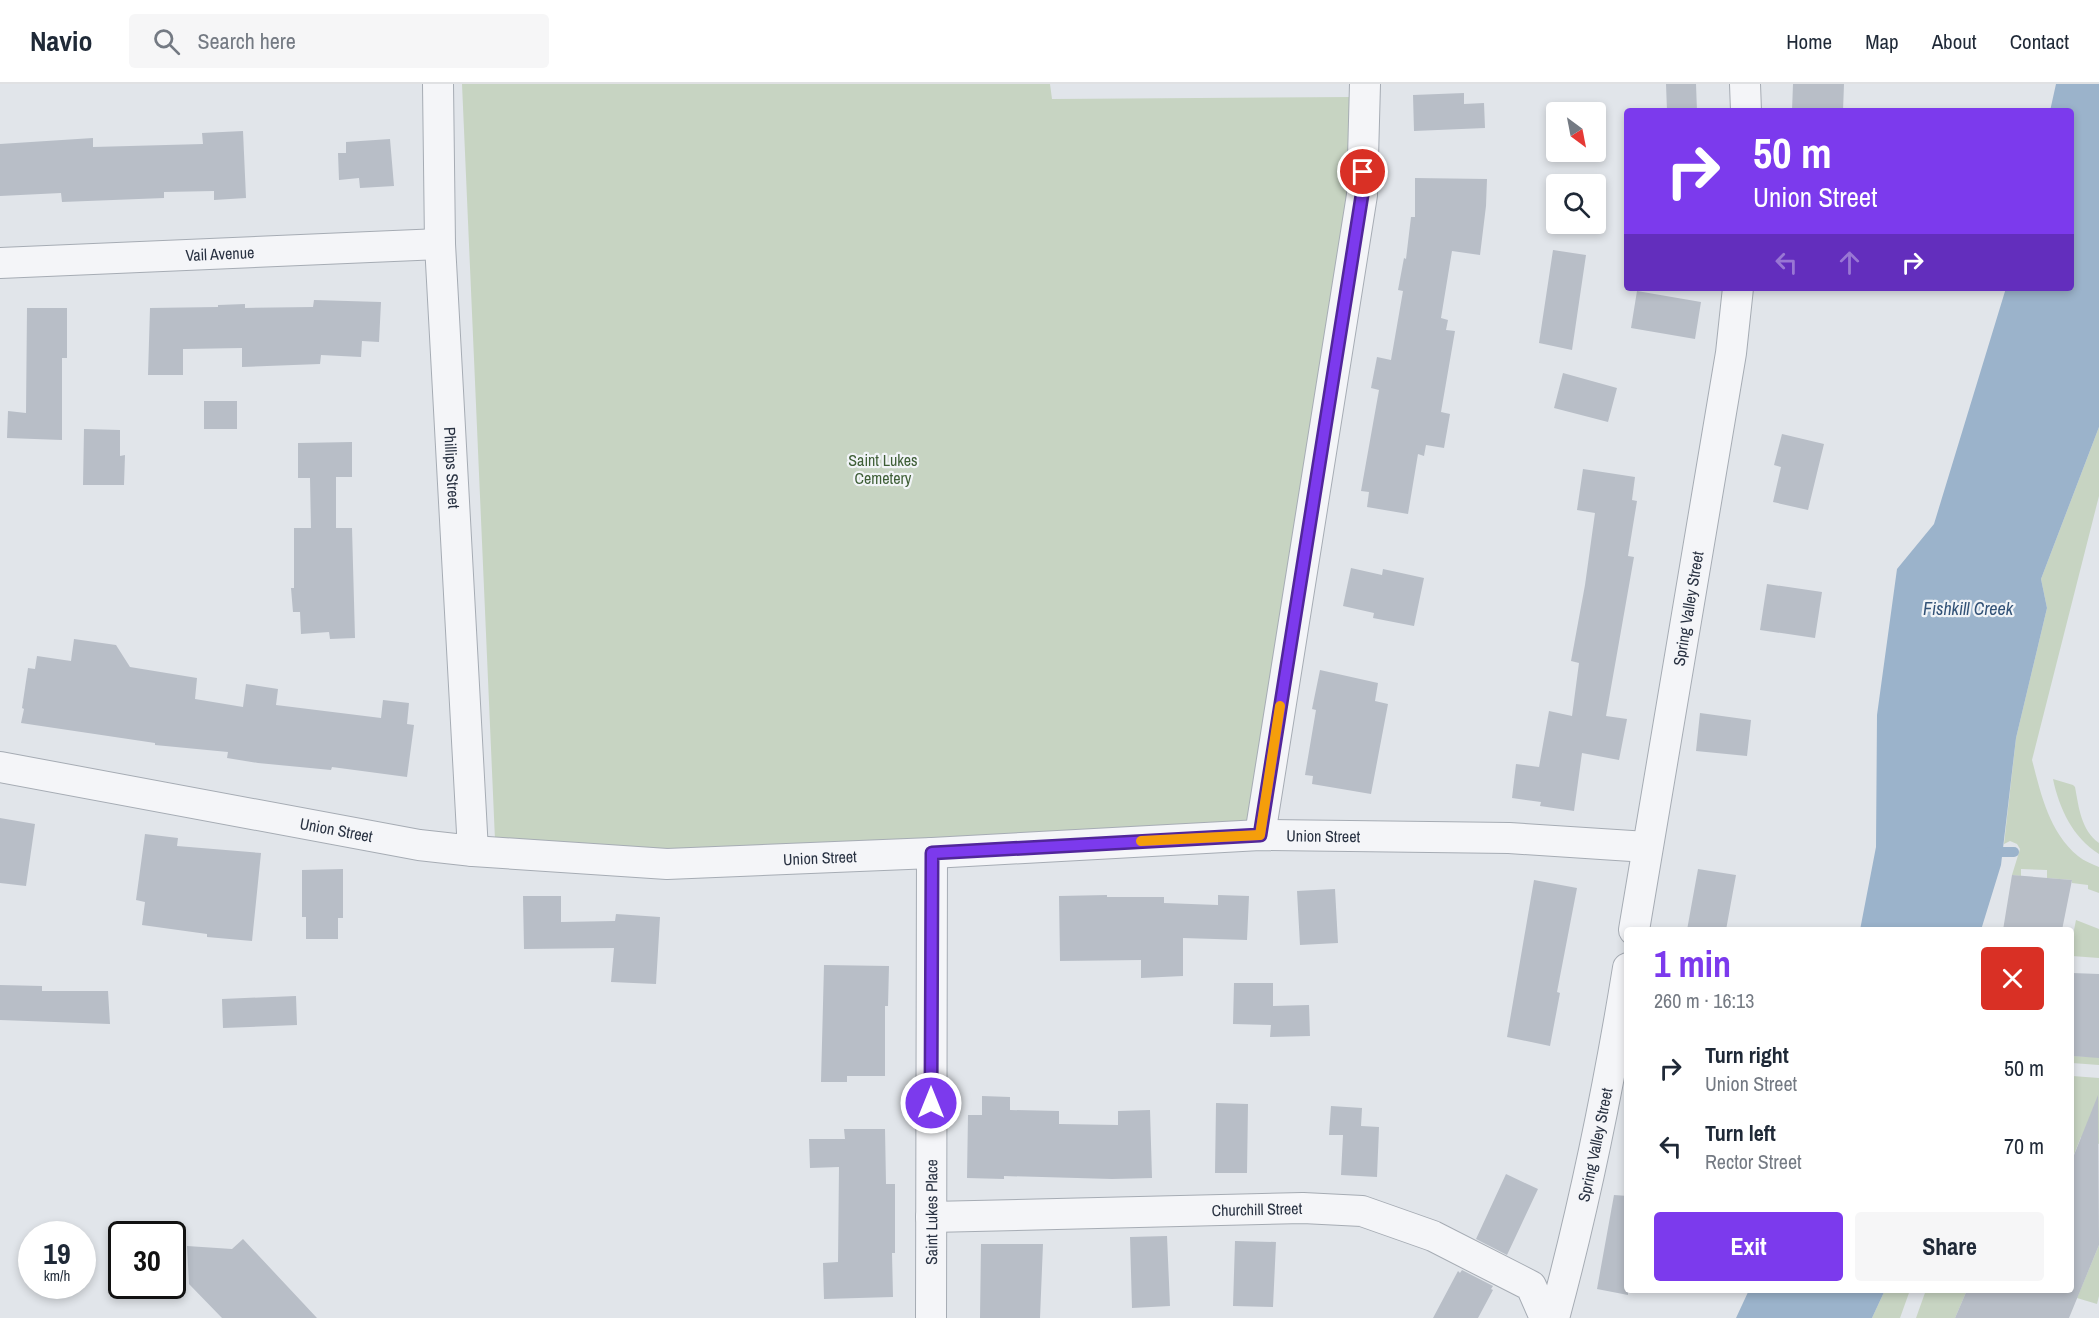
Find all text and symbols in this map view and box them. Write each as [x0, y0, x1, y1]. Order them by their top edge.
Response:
search box [129, 14, 549, 68]
text: Navio [30, 22, 93, 60]
icon: search [150, 25, 183, 58]
text: Search here [198, 26, 296, 56]
text: Home [1786, 27, 1832, 56]
text: Map [1865, 27, 1899, 56]
text: About [1932, 27, 1977, 56]
text: Contact [2010, 27, 2069, 56]
north arrow [1546, 102, 1606, 162]
map controls [1546, 102, 1606, 234]
text: 50 m [1753, 125, 1832, 181]
icon: right [1654, 132, 1732, 210]
pin [1337, 146, 1388, 197]
icon: arrive [1346, 155, 1379, 188]
button: search [1546, 174, 1606, 234]
text: Union Street [1753, 179, 1877, 215]
street label: Vail Avenue [185, 241, 255, 266]
icon: left [1770, 246, 1803, 279]
icon: ahead [1833, 246, 1866, 279]
icon: right [1896, 246, 1929, 279]
street label: Phillips Street [439, 426, 465, 509]
park label: Saint Lukes Cemetery [848, 449, 918, 489]
street label: Spring Valley Street [1668, 549, 1709, 667]
water label: Fishkill Creek [1923, 596, 2014, 621]
street label: Union Street [298, 812, 375, 847]
street label: Union Street [1286, 824, 1361, 847]
street label: Union Street [783, 845, 858, 870]
text: 1 min [1654, 940, 1731, 988]
button: close [1981, 947, 2044, 1010]
text: 260 m · 16:13 [1654, 987, 1754, 1014]
text: Turn right [1705, 1040, 1789, 1070]
icon: right [1654, 1052, 1687, 1085]
text: 50 m [2004, 1053, 2044, 1083]
text: Union Street [1705, 1070, 1797, 1097]
position arrow [899, 1071, 963, 1135]
street label: Spring Valley Street [1572, 1086, 1618, 1204]
text: Turn left [1705, 1118, 1776, 1148]
icon: left [1654, 1130, 1687, 1163]
text: 70 m [2004, 1131, 2044, 1161]
text: Rector Street [1705, 1148, 1802, 1175]
street label: Saint Lukes Place [920, 1159, 942, 1265]
street label: Churchill Street [1211, 1197, 1303, 1221]
button: Exit [1654, 1212, 1843, 1281]
button: Share [1855, 1212, 2044, 1281]
speed limit sign: 30 [108, 1221, 186, 1299]
text: 19 [43, 1233, 71, 1273]
text: km/h [44, 1265, 70, 1286]

